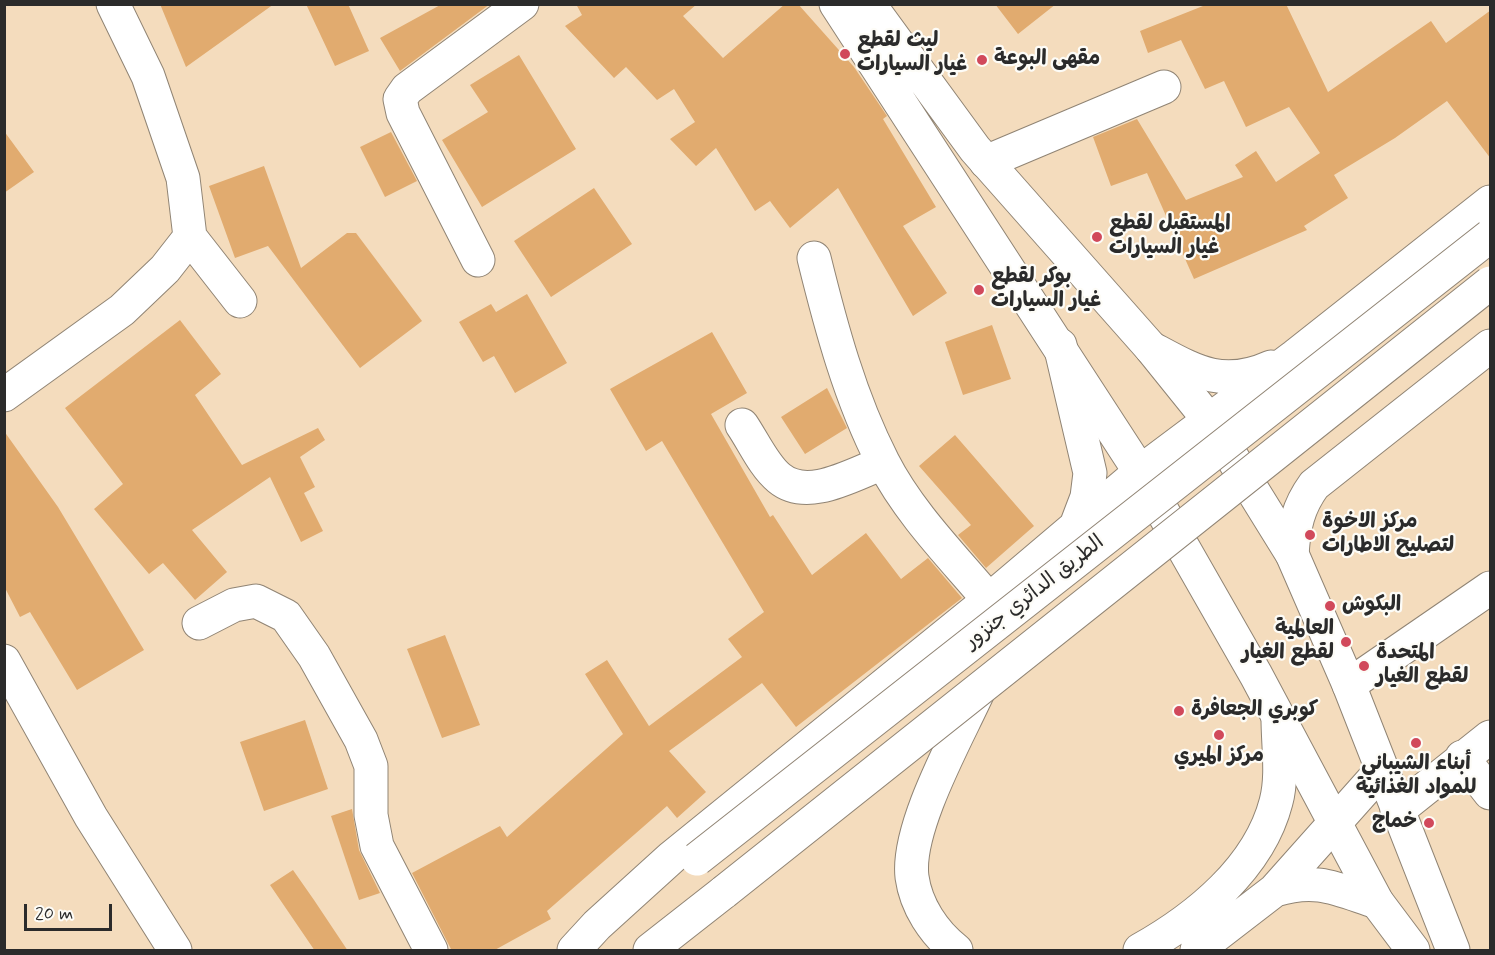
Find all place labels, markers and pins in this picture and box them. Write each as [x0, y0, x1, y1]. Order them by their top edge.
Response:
place label: ليث لقطع غيار السيارات [857, 29, 967, 79]
marker: ليث لقطع غيار السيارات [838, 47, 852, 61]
place label: مقهى البوعة [994, 47, 1100, 73]
marker: مقهى البوعة [975, 53, 989, 67]
place label: المستقبل لقطع غيار السيارات [1109, 212, 1231, 262]
marker: المستقبل لقطع غيار السيارات [1090, 230, 1104, 244]
place label: بوكر لقطع غيار السيارات [991, 265, 1101, 315]
marker: بوكر لقطع غيار السيارات [972, 283, 986, 297]
place label: مركز الاخوة لتصليح الاطارات [1322, 510, 1454, 560]
marker: مركز الاخوة لتصليح الاطارات [1303, 528, 1317, 542]
place label: البكوش [1342, 593, 1401, 619]
marker: البكوش [1323, 599, 1337, 613]
place label: العالمية لقطع الغيار [1242, 617, 1334, 667]
marker: العالمية لقطع الغيار [1339, 635, 1353, 649]
place label: المتحدة لقطع الغيار [1376, 641, 1468, 691]
marker: المتحدة لقطع الغيار [1357, 659, 1371, 673]
place label: كوبري الجعافرة [1191, 698, 1318, 724]
marker: كوبري الجعافرة [1172, 704, 1186, 718]
marker: مركز الميري [1212, 728, 1226, 742]
marker: أبناء الشيباني للمواد الغذائية [1409, 736, 1423, 750]
place label: مركز الميري [1174, 744, 1264, 770]
place label: أبناء الشيباني للمواد الغذائية [1356, 752, 1476, 802]
place label: خماج [1372, 810, 1417, 836]
marker: خماج [1422, 816, 1436, 830]

